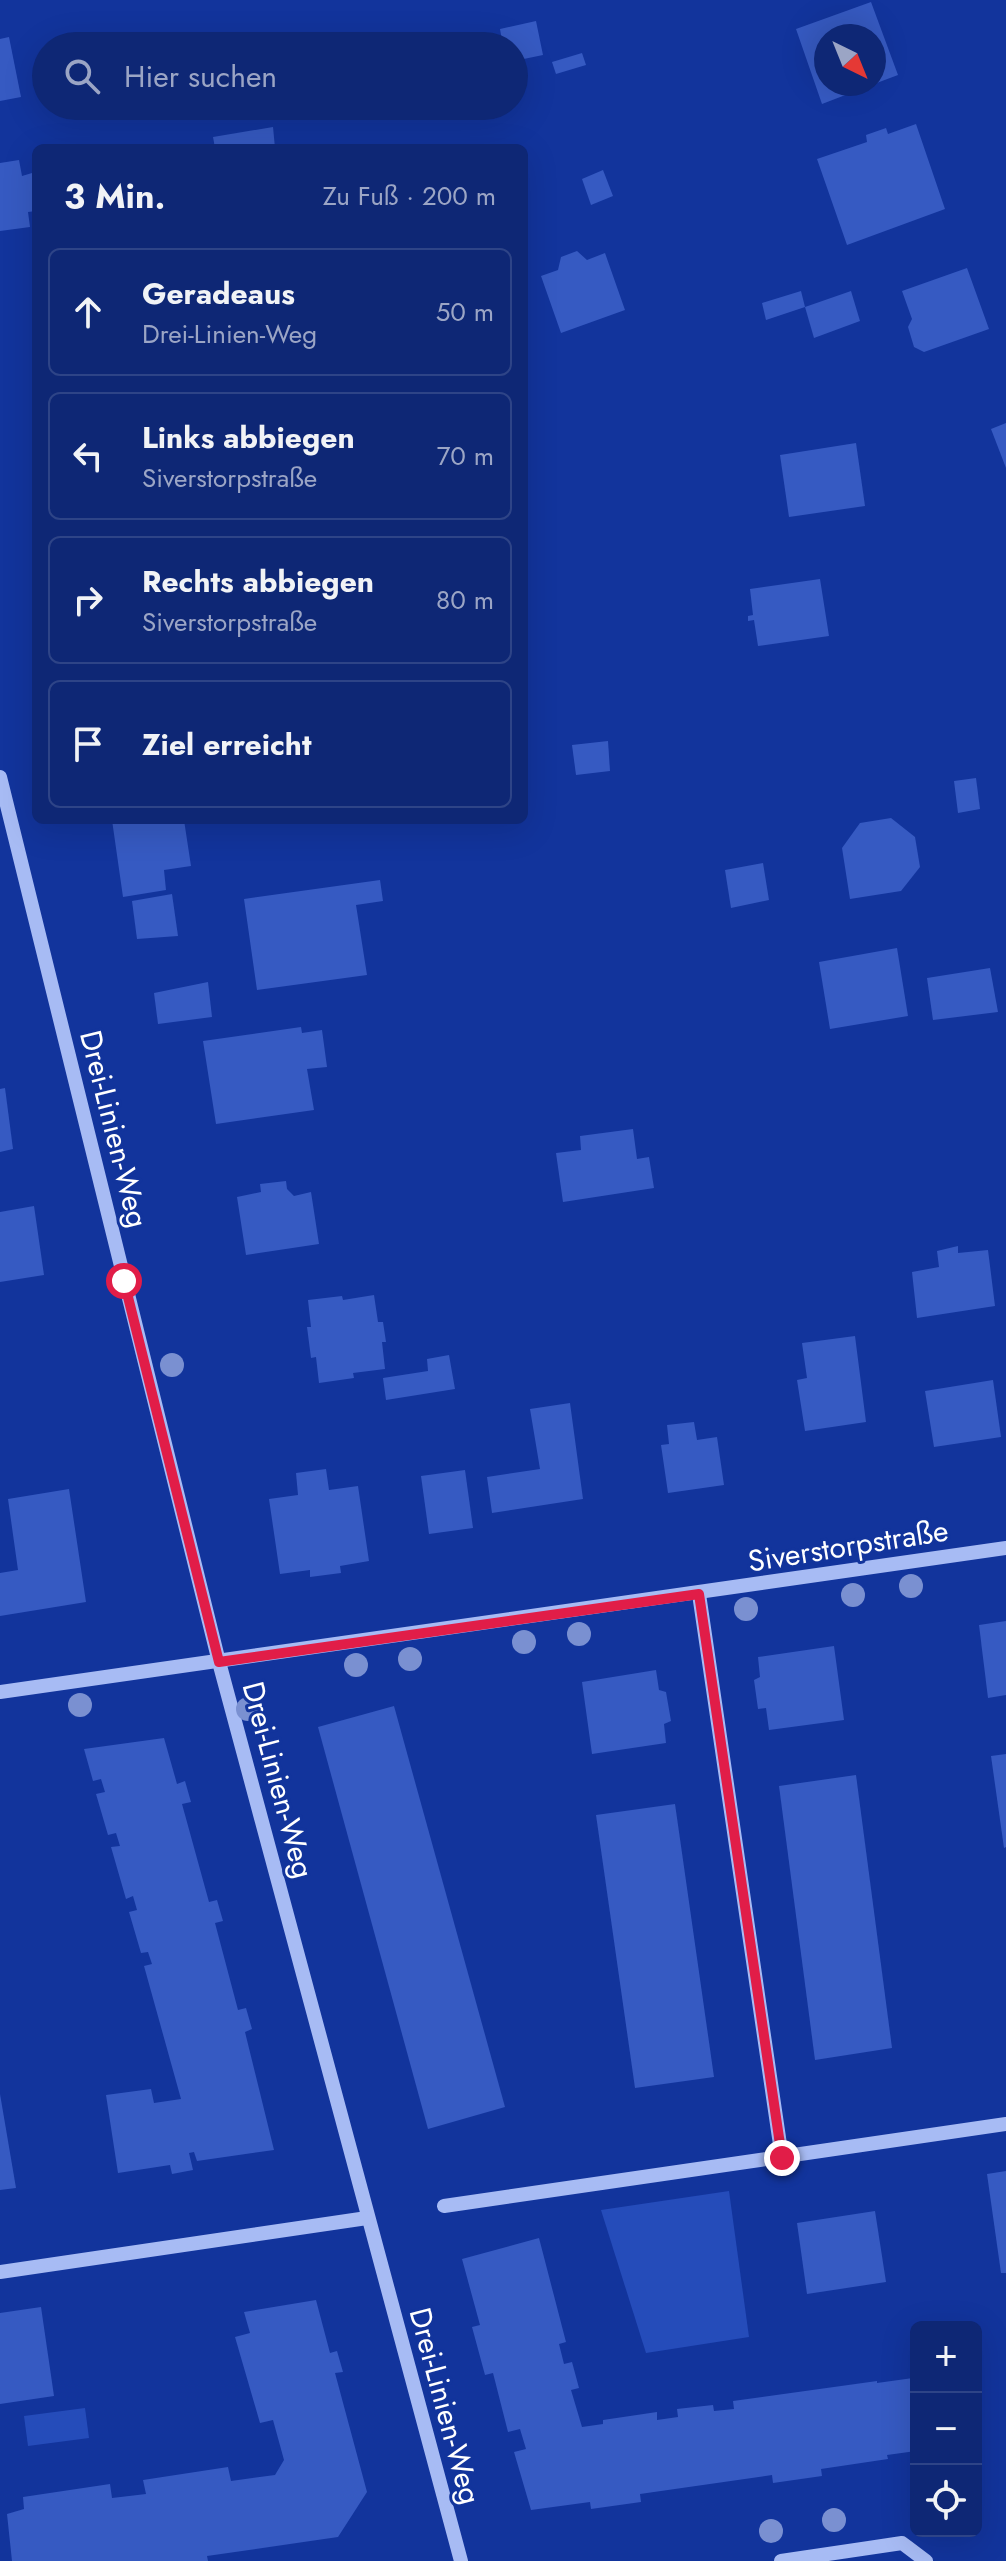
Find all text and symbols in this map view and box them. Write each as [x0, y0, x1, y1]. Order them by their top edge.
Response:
north arrow [814, 24, 886, 96]
search box [32, 32, 528, 120]
icon: search [60, 54, 104, 98]
text: Hier suchen [124, 55, 277, 98]
text: 3 Min. [64, 172, 166, 221]
text: Zu Fuß · 200 m [323, 177, 496, 215]
text: Geradeaus [142, 272, 295, 315]
icon: ahead [66, 290, 110, 334]
text: 50 m [436, 293, 494, 331]
text: Drei-Linien-Weg [142, 315, 317, 353]
text: Links abbiegen [142, 416, 355, 459]
icon: left [66, 434, 110, 478]
text: 70 m [437, 437, 494, 475]
text: Siverstorpstraße [142, 459, 317, 497]
text: Rechts abbiegen [142, 560, 374, 603]
icon: right [66, 578, 110, 622]
text: 80 m [436, 581, 494, 619]
text: Siverstorpstraße [142, 603, 317, 641]
icon: arrive [66, 722, 110, 766]
text: Ziel erreicht [142, 723, 311, 766]
street label: Drei-Linien-Weg [69, 1026, 160, 1232]
route start [106, 1263, 142, 1299]
street label: Siverstorpstraße [745, 1508, 951, 1583]
street label: Drei-Linien-Weg [232, 1677, 325, 1883]
route end [764, 2140, 800, 2176]
street label: Drei-Linien-Weg [399, 2303, 492, 2509]
map controls [910, 2321, 982, 2537]
button: + [910, 2321, 982, 2393]
button: − [910, 2393, 982, 2465]
button: locate [910, 2465, 982, 2537]

